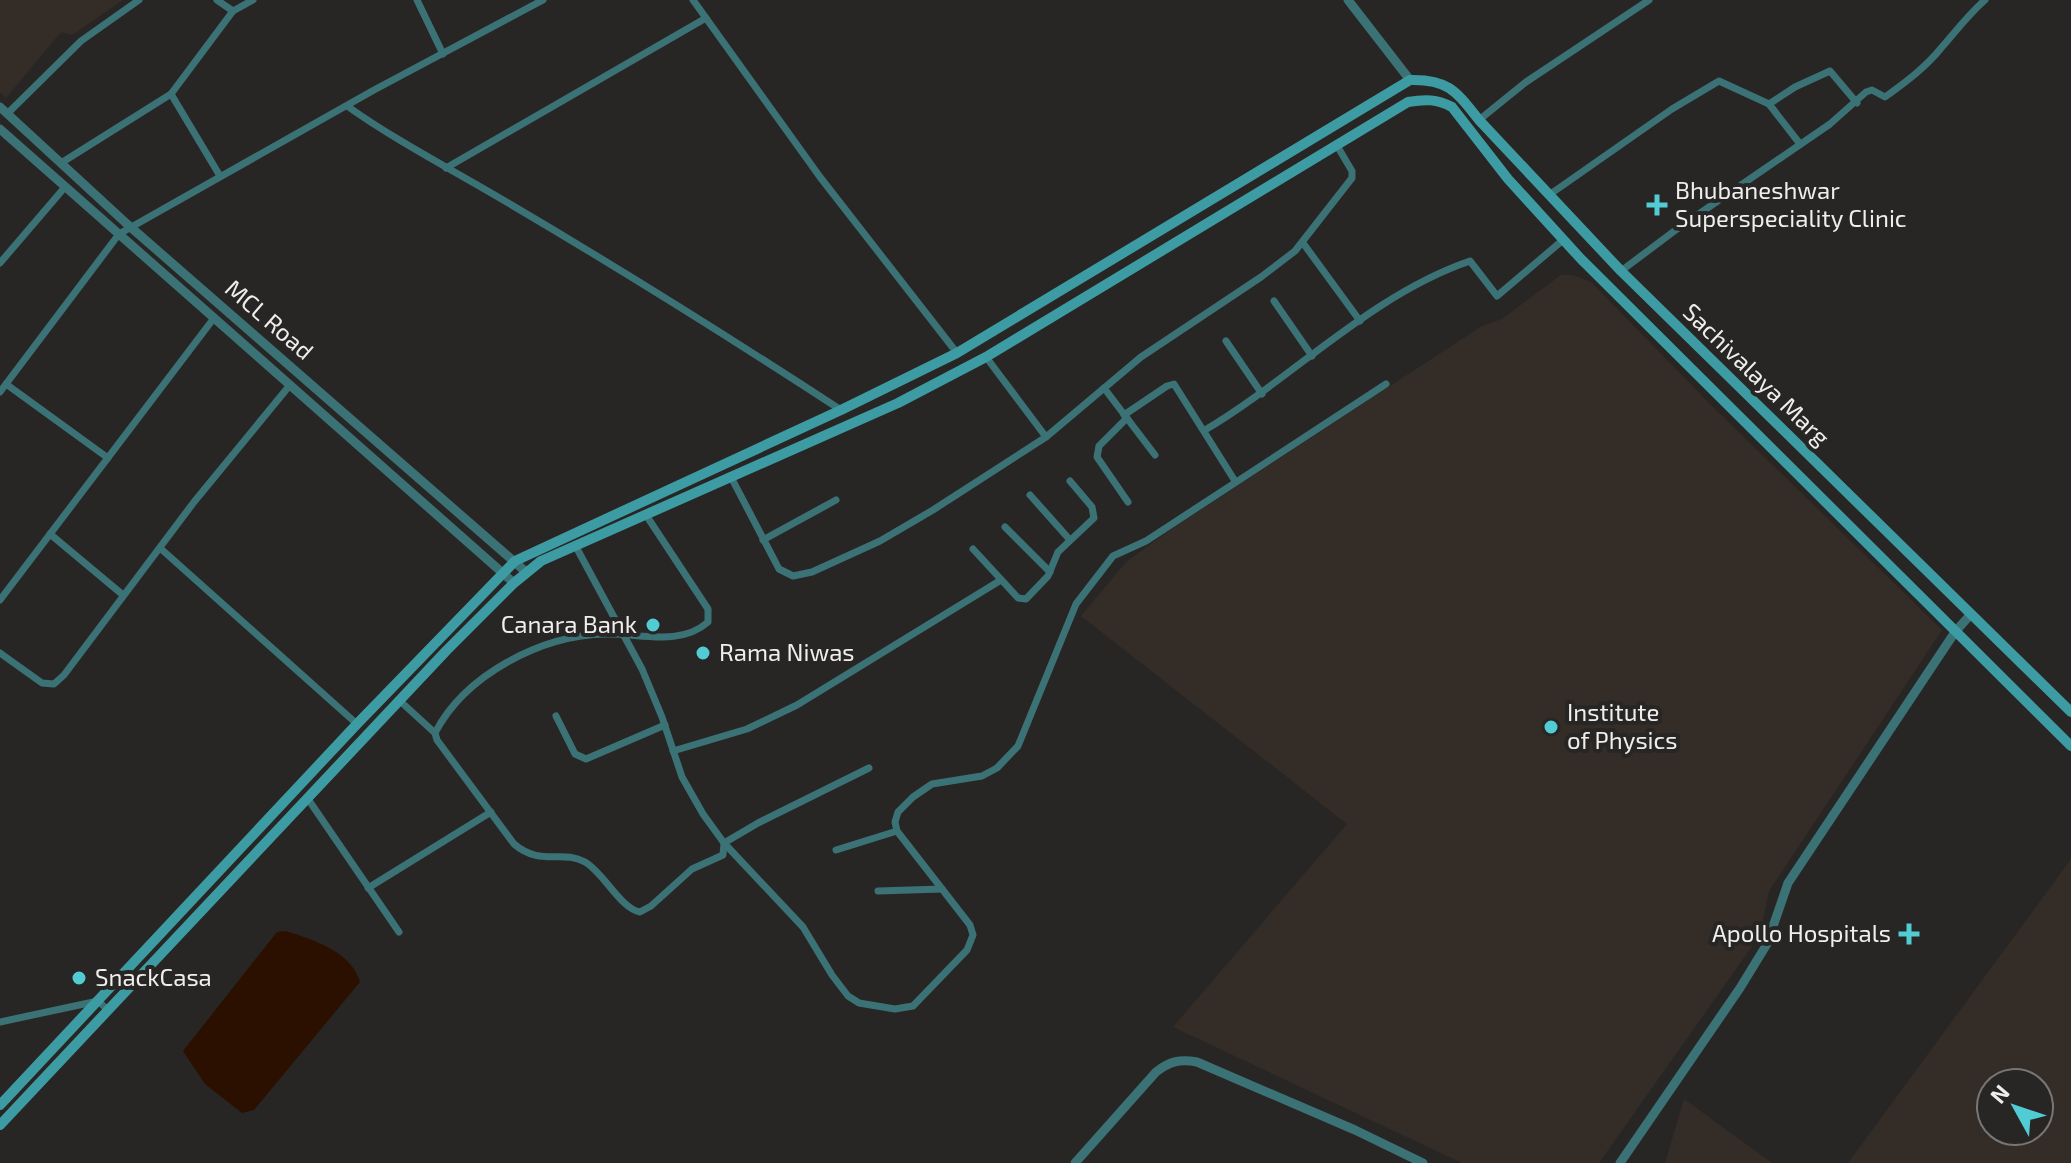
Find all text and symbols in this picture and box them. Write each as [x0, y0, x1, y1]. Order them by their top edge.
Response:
place label: Bhubaneshwar Superspeciality Clinic [1675, 175, 1907, 232]
marker: Bhubaneshwar Superspeciality Clinic [1646, 194, 1668, 216]
street label: MCL Road [220, 273, 320, 365]
street label: Sachivalaya Marg [1678, 297, 1836, 451]
place label: Canara Bank [501, 609, 637, 638]
marker: Canara Bank [644, 616, 662, 634]
place label: Rama Niwas [719, 637, 855, 666]
marker: Rama Niwas [694, 644, 712, 662]
place label: Institute of Physics [1567, 697, 1678, 754]
marker: Institute of Physics [1542, 718, 1560, 736]
place label: Apollo Hospitals [1712, 918, 1891, 947]
marker: Apollo Hospitals [1898, 923, 1920, 945]
place label: SnackCasa [95, 962, 212, 991]
marker: SnackCasa [70, 969, 88, 987]
north arrow [1975, 1067, 2055, 1147]
text: N [1984, 1079, 2014, 1108]

